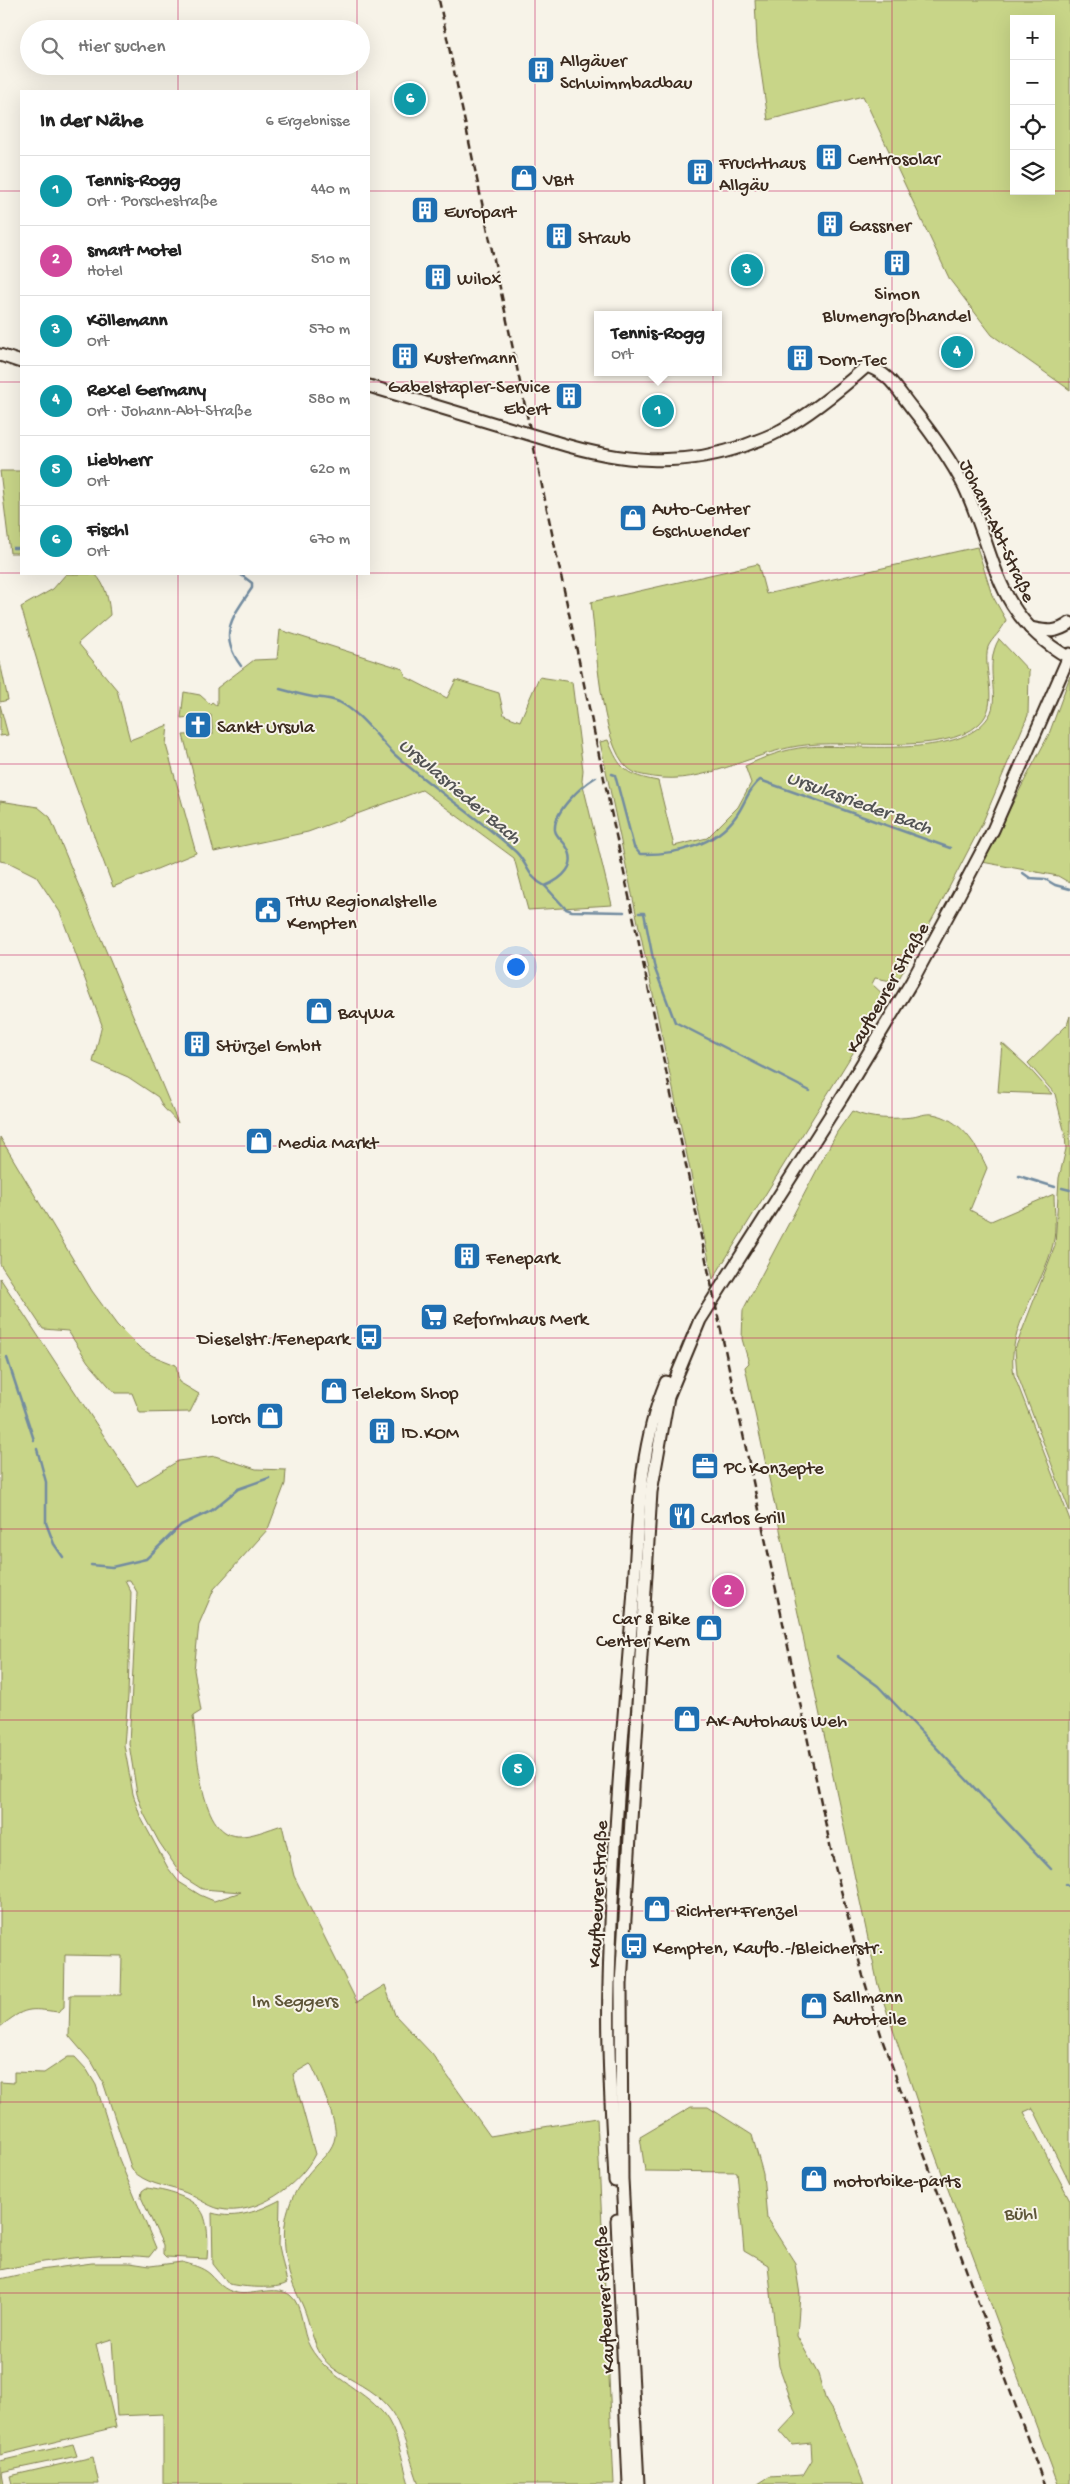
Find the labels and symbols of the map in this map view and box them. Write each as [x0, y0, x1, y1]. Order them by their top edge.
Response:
place label: Allgäuer Schwimmbadbau [560, 51, 693, 96]
building icon: Allgäuer Schwimmbadbau [526, 55, 556, 85]
pin: 6 [394, 80, 426, 118]
building icon: Centrosolar [814, 142, 844, 172]
place label: Centrosolar [848, 149, 942, 172]
place label: Fruchthaus Allgäu [718, 153, 806, 198]
building icon: Fruchthaus Allgäu [685, 157, 715, 187]
shop icon: VBH [509, 163, 539, 193]
place label: VBH [542, 170, 574, 193]
building icon: Europart [410, 195, 440, 225]
place label: Europart [444, 202, 518, 225]
building icon: Gassner [815, 209, 845, 239]
place label: Gassner [849, 216, 913, 239]
building icon: Straub [544, 221, 574, 251]
place label: Straub [578, 228, 631, 251]
building icon: Simon Blumengroßhandel [882, 248, 912, 278]
pin: 3 [731, 251, 763, 289]
building icon: Wilox [423, 262, 453, 292]
place label: Wilox [457, 269, 501, 292]
place label: Simon Blumengroßhandel [822, 284, 972, 329]
pin: 4 [941, 333, 973, 371]
building icon: Kustermann [390, 341, 420, 371]
building icon: Dorn-Tec [785, 343, 815, 373]
place label: Kustermann [424, 348, 517, 371]
place label: Dorn-Tec [817, 350, 887, 373]
place label: Gabelstapler-Service Ebert [388, 377, 552, 422]
building icon: Gabelstapler-Service Ebert [554, 381, 584, 411]
pin: 1 [642, 392, 674, 430]
street label: Johann-Abt-Straße [953, 456, 1039, 607]
place label: Auto-Center Gschwender [652, 499, 751, 544]
shop icon: Auto-Center Gschwender [618, 503, 648, 533]
church icon: Sankt Ursula [183, 710, 213, 740]
place label: Sankt Ursula [217, 717, 316, 740]
water label: Ursulasrieder Bach [393, 735, 525, 851]
water label: Ursulasrieder Bach [783, 767, 935, 841]
place label: THW Regionalstelle Kempten [286, 891, 437, 936]
public building icon: THW Regionalstelle Kempten [253, 895, 283, 925]
street label: Kaufbeurer Straße [842, 919, 936, 1058]
your location [503, 954, 529, 980]
shop icon: BayWa [304, 996, 334, 1026]
place label: BayWa [337, 1003, 396, 1026]
building icon: Stürzel GmbH [182, 1029, 212, 1059]
place label: Stürzel GmbH [216, 1036, 322, 1059]
shop icon: Media Markt [244, 1126, 274, 1156]
place label: Media Markt [278, 1133, 380, 1156]
building icon: Fenepark [452, 1241, 482, 1271]
place label: Fenepark [485, 1248, 561, 1271]
supermarket icon: Reformhaus Merk [419, 1302, 449, 1332]
place label: Reformhaus Merk [453, 1309, 590, 1332]
bus stop icon: Dieselstr./Fenepark [354, 1322, 384, 1352]
place label: Dieselstr./Fenepark [195, 1329, 352, 1352]
shop icon: Telekom Shop [319, 1376, 349, 1406]
place label: Telekom Shop [352, 1383, 459, 1406]
shop icon: Lorch [255, 1401, 285, 1431]
place label: Lorch [211, 1408, 251, 1431]
building icon: ID.KOM [367, 1416, 397, 1446]
place label: ID.KOM [401, 1423, 460, 1446]
office icon: PC Konzepte [690, 1451, 720, 1481]
place label: PC Konzepte [723, 1458, 824, 1481]
restaurant icon: Carlos Grill [667, 1501, 697, 1531]
place label: Carlos Grill [701, 1508, 785, 1531]
pin: 2 [712, 1572, 744, 1610]
place label: Car & Bike Center Kern [596, 1609, 690, 1654]
shop icon: Car & Bike Center Kern [694, 1613, 724, 1643]
shop icon: AK Autohaus Weh [672, 1704, 702, 1734]
place label: AK Autohaus Weh [706, 1711, 847, 1734]
pin: 5 [502, 1751, 534, 1789]
street label: Kaufbeurer Straße [584, 1820, 615, 1968]
shop icon: Richter+Frenzel [642, 1894, 672, 1924]
place label: Richter+Frenzel [676, 1901, 798, 1924]
bus stop icon: Kempten, Kaufb.-/Bleicherstr. [619, 1931, 649, 1961]
place label: Kempten, Kaufb.-/Bleicherstr. [653, 1938, 884, 1961]
place label: Sallmann Autoteile [833, 1987, 907, 2032]
park label: Im Seggers [252, 1991, 339, 2014]
shop icon: Sallmann Autoteile [799, 1991, 829, 2021]
shop icon: motorbike-parts [799, 2164, 829, 2194]
place label: motorbike-parts [833, 2171, 961, 2194]
park label: Bühl [1003, 2204, 1038, 2227]
street label: Kaufbeurer Straße [591, 2225, 622, 2374]

